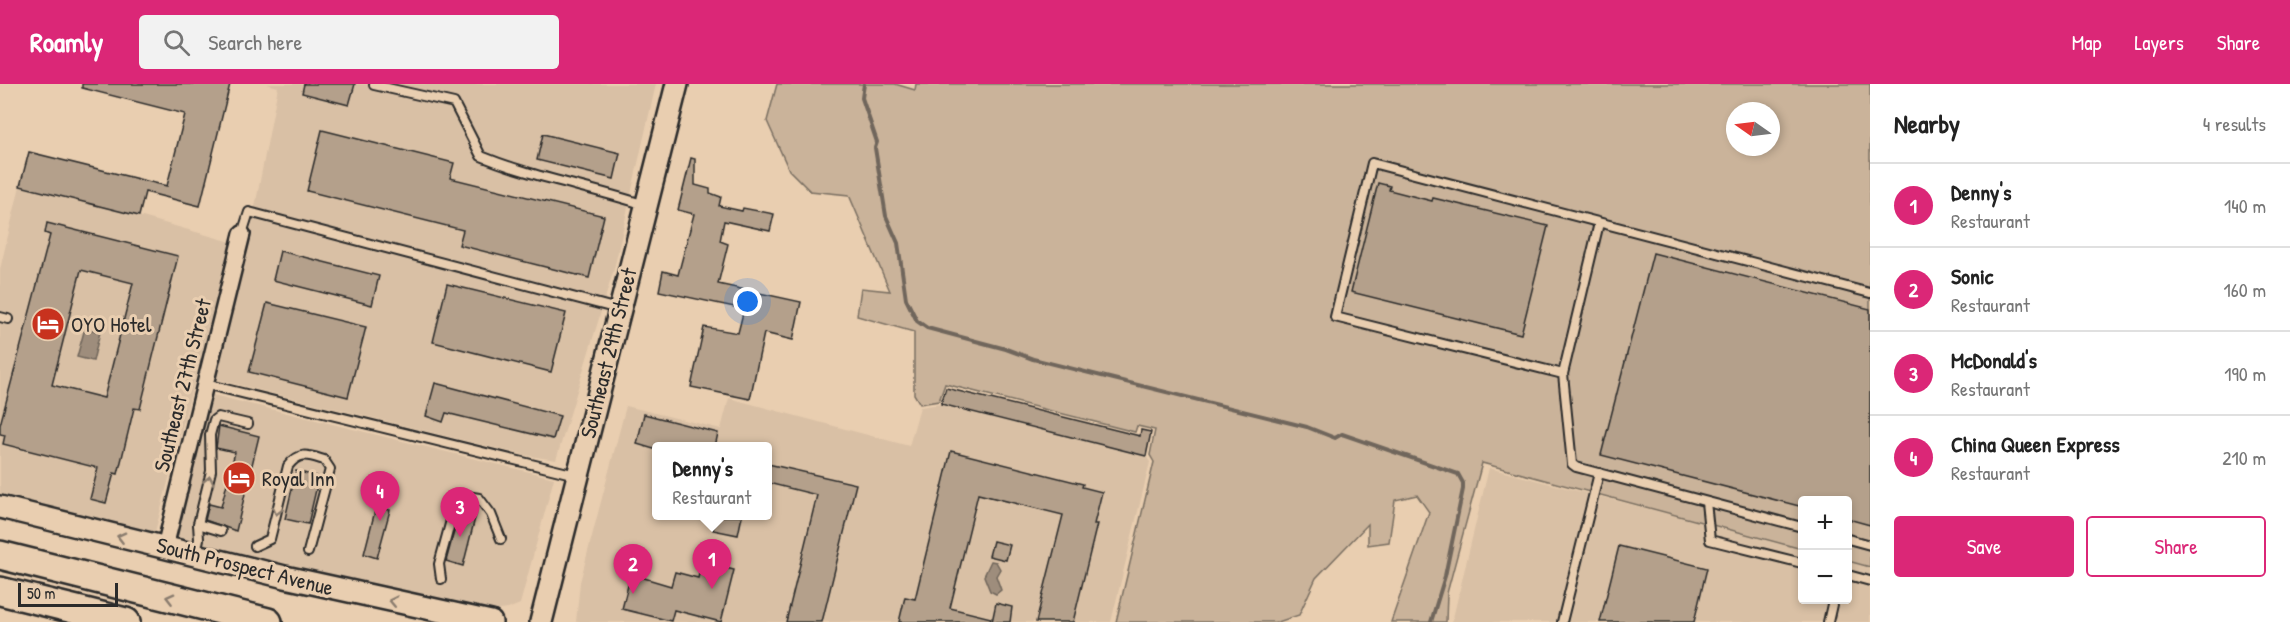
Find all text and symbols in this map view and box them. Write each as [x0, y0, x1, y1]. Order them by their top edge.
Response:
search box [139, 15, 559, 69]
text: Roamly [30, 23, 103, 61]
icon: search [160, 26, 193, 59]
text: Search here [208, 27, 302, 57]
text: Map [2072, 28, 2101, 57]
text: Layers [2134, 28, 2184, 57]
text: Share [2217, 28, 2260, 57]
north arrow [1726, 102, 1780, 156]
text: Nearby [1894, 106, 1960, 141]
text: 4 results [2203, 110, 2266, 137]
text: Denny's [1951, 177, 2011, 207]
text: 1 [1910, 192, 1917, 219]
text: 140 m [2224, 192, 2266, 219]
text: Restaurant [1951, 207, 2030, 234]
text: Sonic [1951, 261, 1993, 291]
street label: Southeast 29th Street [572, 264, 644, 441]
text: 2 [1909, 276, 1918, 303]
text: 160 m [2224, 276, 2266, 303]
your location [733, 287, 762, 316]
text: Restaurant [1951, 291, 2030, 318]
street label: Southeast 27th Street [146, 295, 218, 475]
hotel icon: OYO Hotel [30, 306, 66, 342]
place label: OYO Hotel [71, 309, 152, 339]
text: McDonald's [1951, 345, 2037, 375]
text: 3 [1909, 360, 1918, 387]
text: 190 m [2224, 360, 2266, 387]
text: Restaurant [1951, 375, 2030, 402]
text: China Queen Express [1951, 429, 2120, 459]
popup [652, 442, 772, 520]
text: 4 [1910, 444, 1917, 471]
text: 210 m [2222, 444, 2266, 471]
text: Denny's [673, 453, 733, 483]
text: Restaurant [1951, 459, 2030, 486]
hotel icon: Royal Inn [221, 460, 257, 496]
place label: Royal Inn [262, 463, 335, 493]
pin: 4 [360, 472, 400, 521]
one-way arrow [201, 475, 214, 485]
text: Restaurant [673, 483, 751, 510]
pin: 3 [440, 488, 480, 537]
map controls [1798, 496, 1852, 604]
button: + [1798, 496, 1852, 550]
one-way arrow [271, 506, 284, 516]
button: Save [1894, 516, 2074, 577]
button: Share [2086, 516, 2266, 577]
street label: South Prospect Avenue [153, 530, 337, 603]
one-way arrow [116, 531, 126, 544]
pin: 1 [692, 540, 732, 589]
pin: 2 [614, 544, 652, 594]
button: − [1798, 550, 1852, 604]
scale bar [18, 580, 118, 608]
text: 50 m [27, 582, 56, 604]
one-way arrow [165, 592, 175, 605]
one-way arrow [388, 595, 398, 608]

